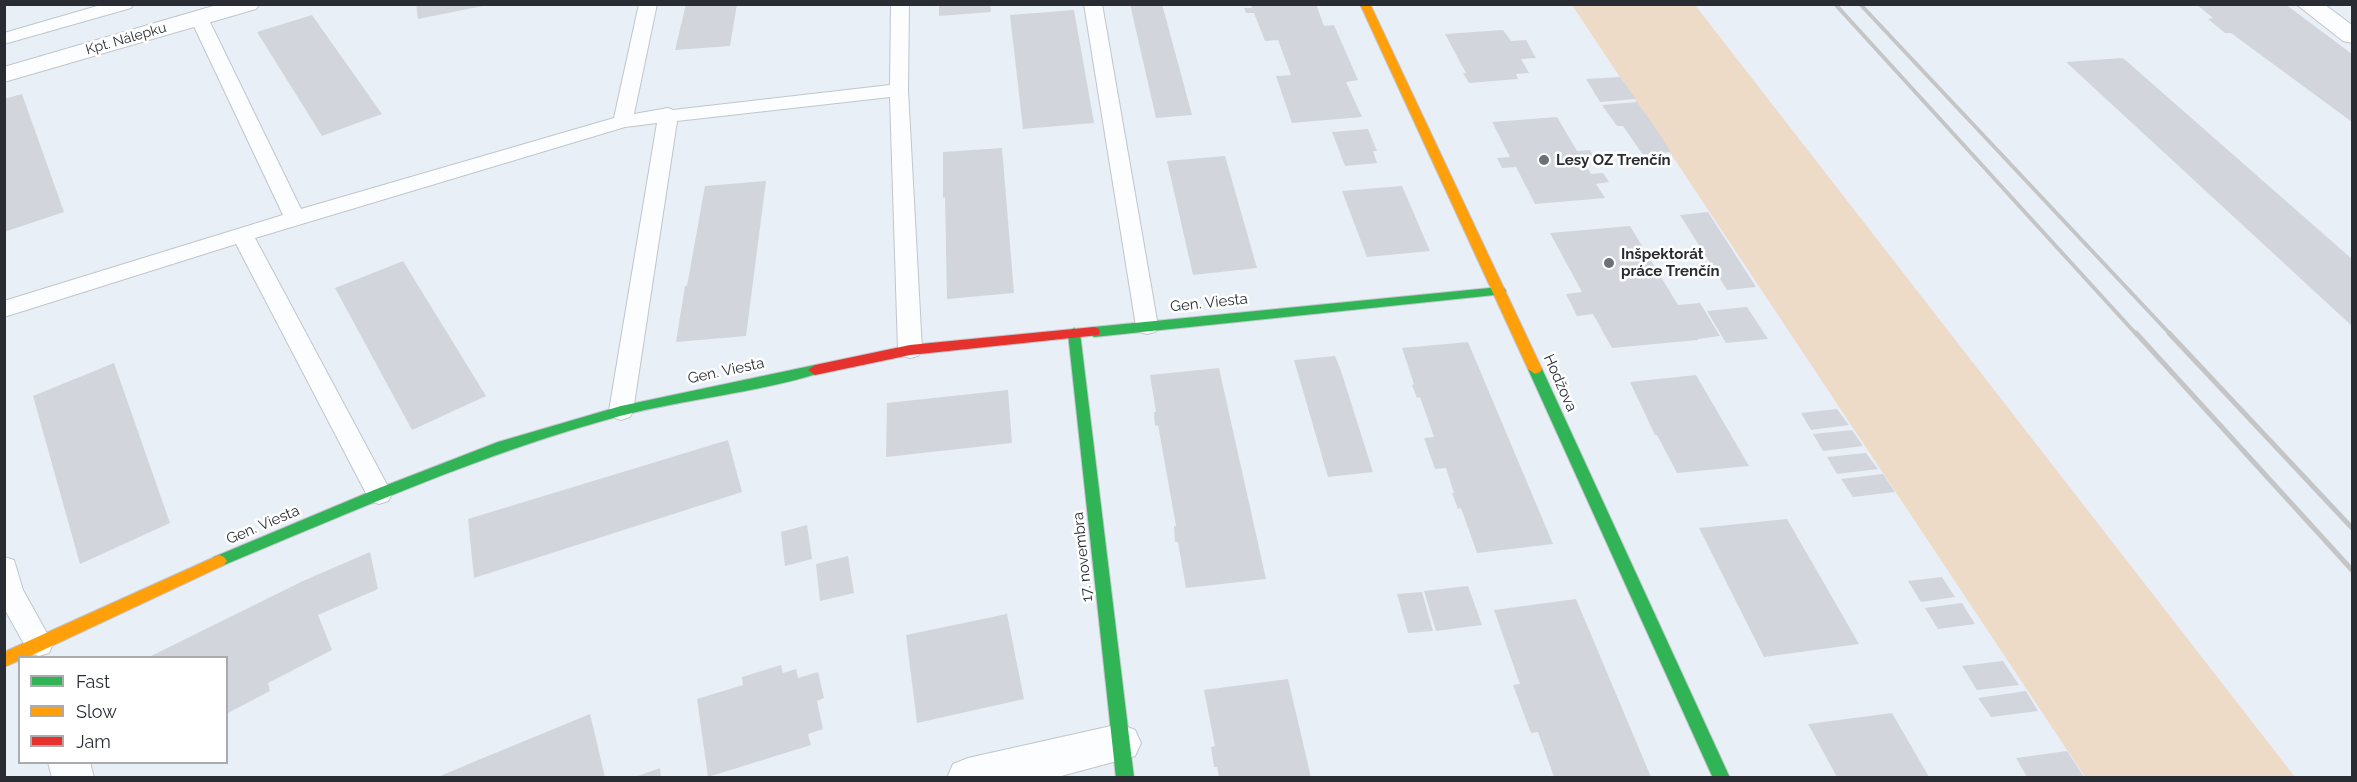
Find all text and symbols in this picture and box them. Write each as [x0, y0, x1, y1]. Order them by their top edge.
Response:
street label: Kpt. Nálepku [84, 19, 168, 59]
place label: Lesy OZ Trenčín [1556, 151, 1671, 169]
marker: Lesy OZ Trenčín [1537, 153, 1551, 167]
place label: Inšpektorát práce Trenčín [1621, 245, 1719, 280]
marker: Inšpektorát práce Trenčín [1602, 256, 1616, 270]
street label: Gen. Viesta [1169, 290, 1249, 316]
street label: Hodžova [1539, 351, 1581, 415]
street label: Gen. Viesta [686, 354, 766, 388]
street label: Gen. Viesta [224, 502, 302, 548]
street label: 17. novembra [1069, 511, 1097, 603]
legend [18, 656, 228, 764]
text: Fast [76, 671, 110, 692]
text: Slow [76, 701, 117, 722]
text: Jam [76, 731, 111, 752]

